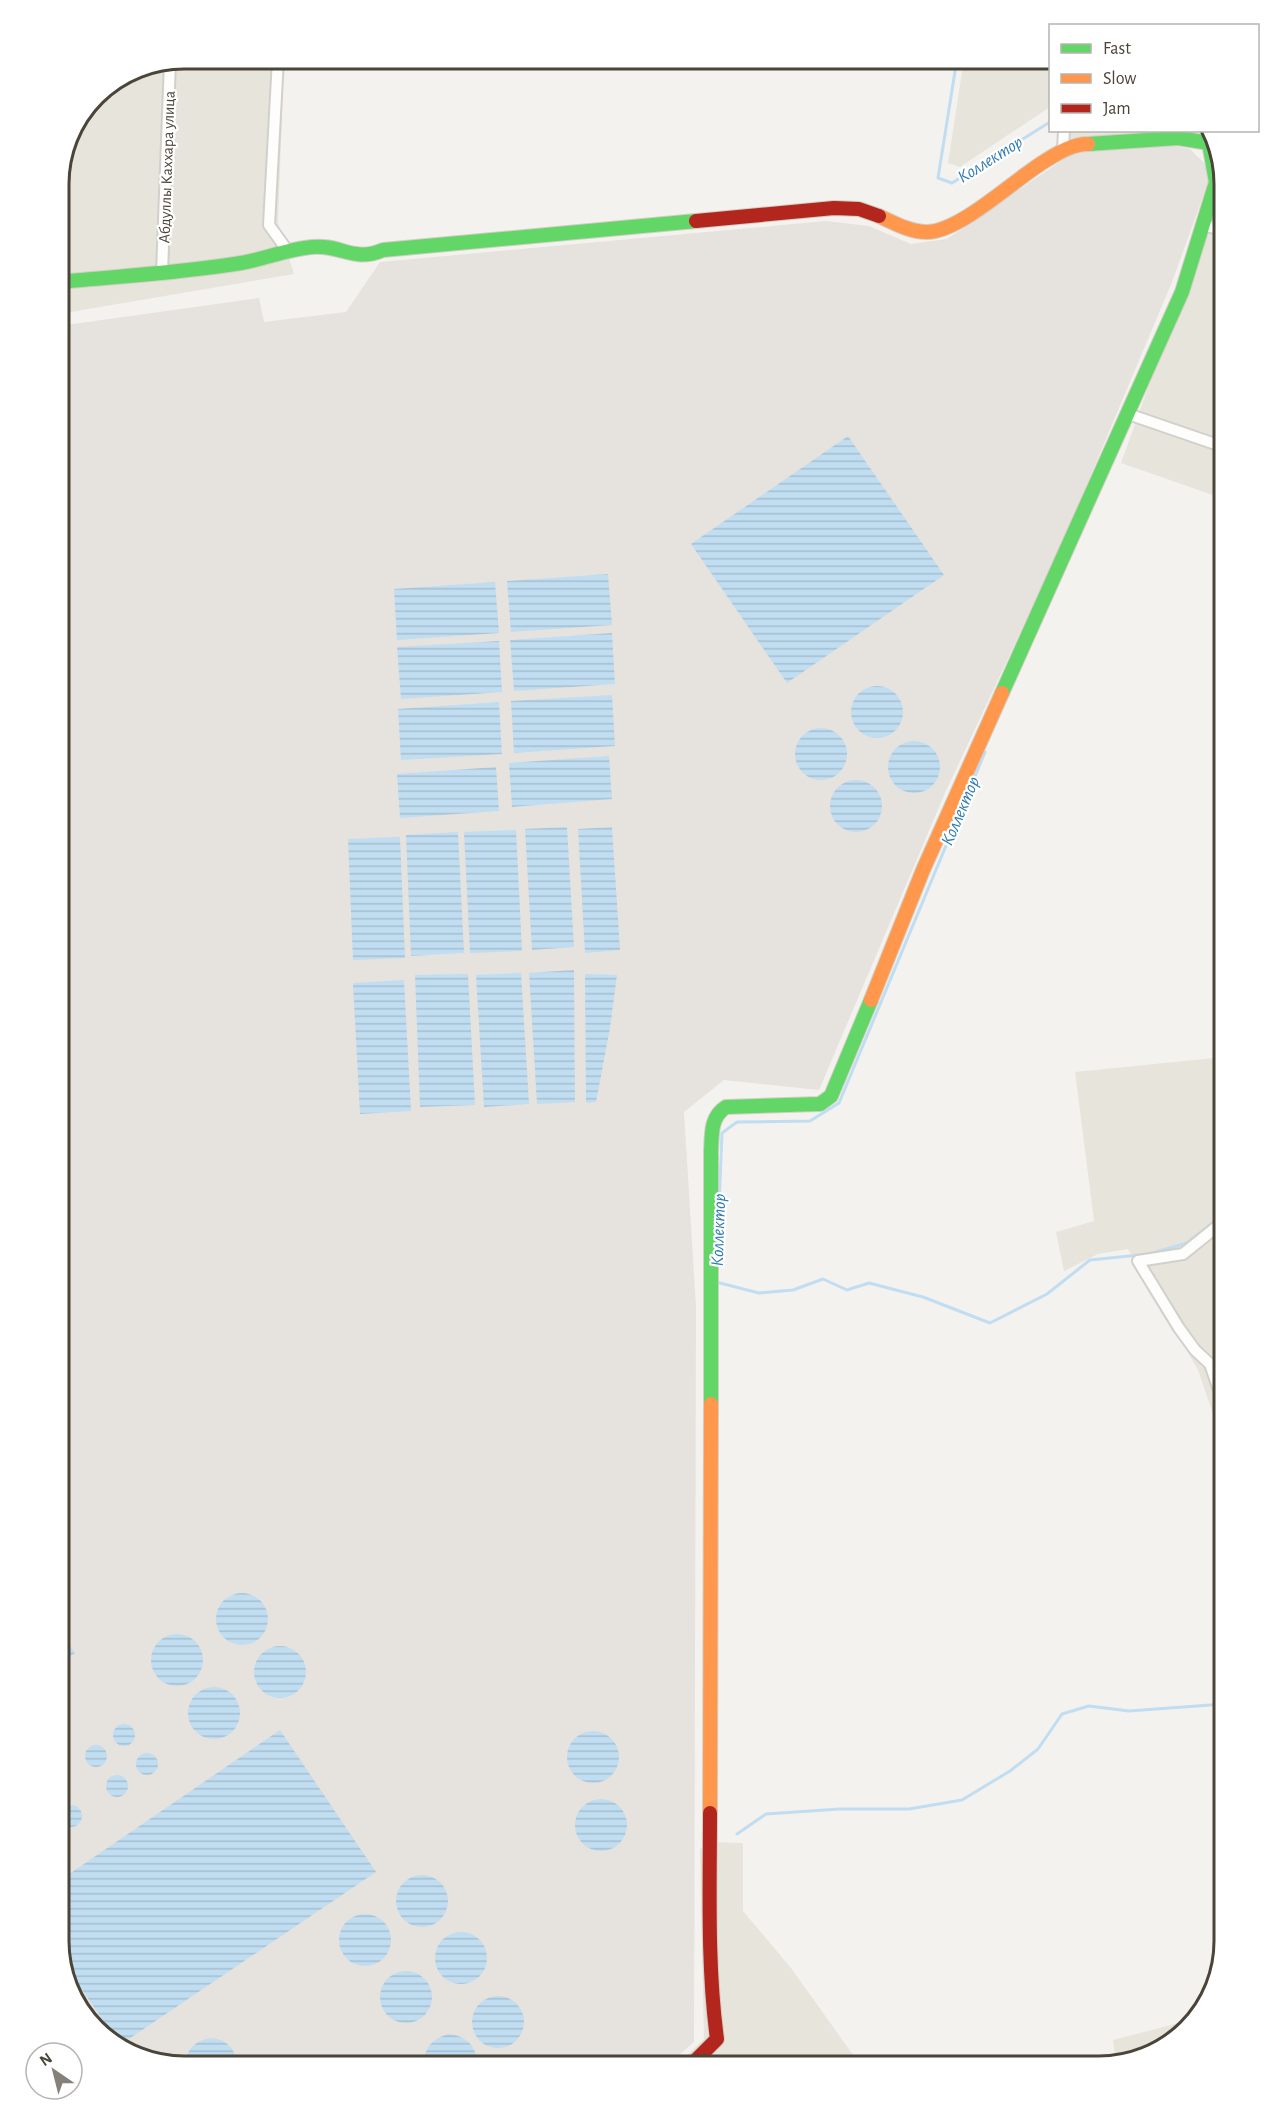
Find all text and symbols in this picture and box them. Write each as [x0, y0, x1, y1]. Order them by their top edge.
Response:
legend [1049, 24, 1259, 132]
text: Fast [1103, 40, 1131, 58]
text: Slow [1103, 70, 1136, 88]
street label: Абдуллы Каххара улица [156, 91, 179, 244]
text: Jam [1103, 100, 1131, 118]
water label: Коллектор [955, 133, 1026, 187]
water label: Коллектор [938, 774, 983, 848]
water label: Коллектор [709, 1193, 729, 1267]
north arrow [24, 2041, 84, 2101]
text: N [37, 2050, 55, 2069]

